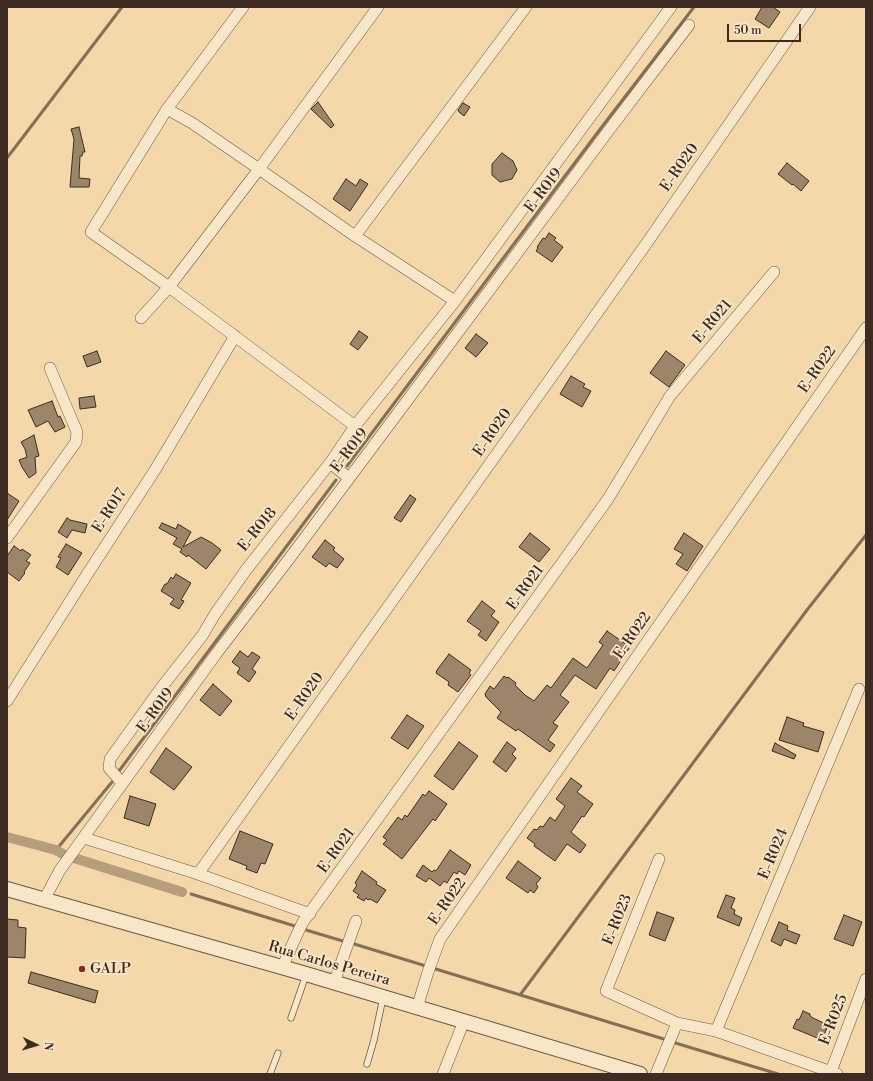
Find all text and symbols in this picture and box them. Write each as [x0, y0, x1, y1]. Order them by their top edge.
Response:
scale bar [729, 16, 803, 42]
text: 50 m [734, 23, 762, 38]
street label: E-R020 [657, 140, 703, 196]
street label: E-R019 [521, 165, 567, 217]
street label: E-R021 [690, 296, 736, 348]
street label: E-R022 [795, 343, 841, 397]
street label: E-R020 [470, 405, 516, 461]
street label: E-R019 [327, 425, 373, 477]
street label: E-R017 [89, 485, 131, 537]
street label: E-R018 [235, 504, 281, 556]
street label: E-R021 [504, 562, 548, 614]
street label: E-R022 [610, 609, 656, 663]
street label: E-R020 [282, 669, 328, 725]
street label: E-R019 [134, 685, 178, 737]
street label: E-R021 [315, 825, 359, 877]
street label: E-R024 [755, 826, 793, 882]
street label: E-R022 [425, 875, 471, 929]
street label: E-R023 [600, 892, 636, 948]
street label: Rua Carlos Pereira [266, 938, 392, 990]
place label: GALP [90, 960, 131, 978]
marker: GALP [77, 964, 87, 974]
street label: E-R025 [816, 992, 852, 1048]
north arrow [16, 1025, 56, 1065]
text: N [41, 1041, 55, 1051]

